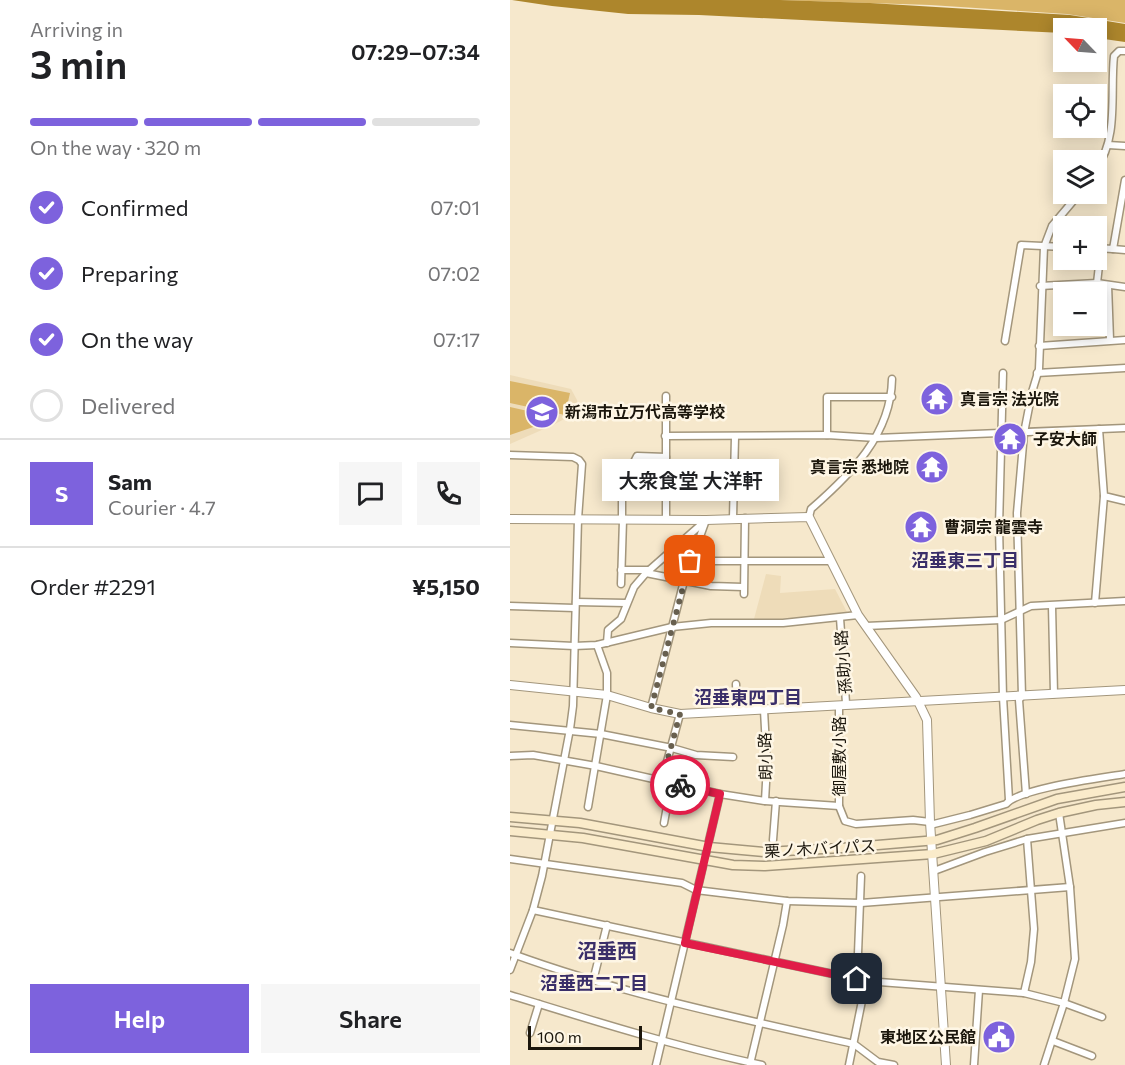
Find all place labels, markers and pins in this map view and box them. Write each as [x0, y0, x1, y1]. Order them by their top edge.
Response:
temple icon: 真言宗 法光院 [919, 381, 955, 417]
place label: 真言宗 法光院 [960, 389, 1059, 408]
school or university icon: 新潟市立万代高等学校 [524, 394, 560, 430]
place label: 新潟市立万代高等学校 [565, 402, 725, 421]
temple icon: 子安大師 [992, 421, 1028, 457]
place label: 子安大師 [1033, 429, 1097, 448]
temple icon: 真言宗 悉地院 [914, 449, 950, 485]
place label: 真言宗 悉地院 [810, 457, 909, 476]
callout: 大衆食堂 大洋軒 [602, 459, 778, 501]
temple icon: 曹洞宗 龍雲寺 [903, 509, 939, 545]
place label: 曹洞宗 龍雲寺 [944, 517, 1043, 536]
pin [664, 535, 715, 586]
pin [831, 953, 882, 1004]
public building icon: 東地区公民館 [981, 1019, 1017, 1055]
place label: 東地区公民館 [880, 1027, 976, 1046]

